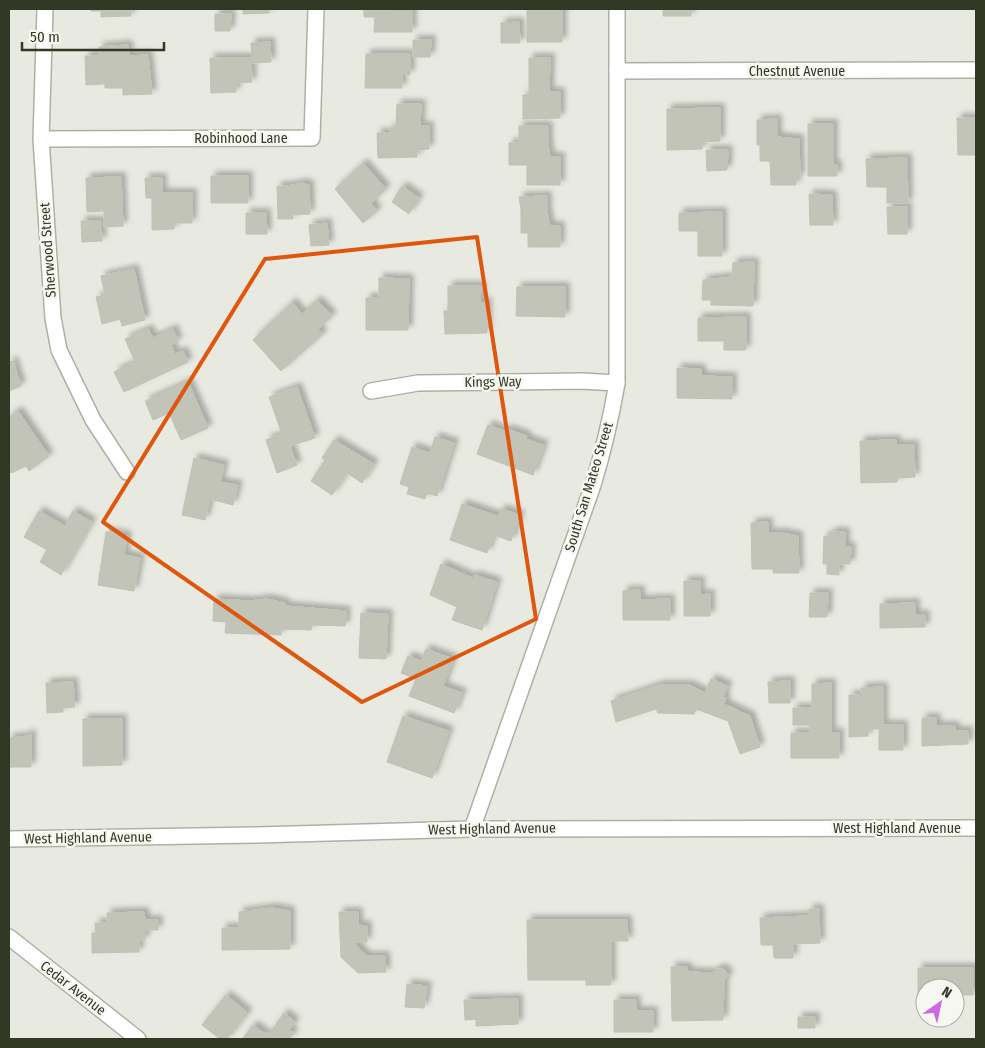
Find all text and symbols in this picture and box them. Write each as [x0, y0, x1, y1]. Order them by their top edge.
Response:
scale bar [22, 20, 165, 52]
text: 50 m [30, 28, 60, 46]
street label: Chestnut Avenue [749, 63, 845, 80]
street label: Robinhood Lane [194, 130, 288, 147]
street label: Sherwood Street [36, 201, 60, 298]
street label: Kings Way [464, 373, 522, 391]
street label: South San Mateo Street [561, 420, 617, 554]
street label: West Highland Avenue [428, 819, 556, 839]
street label: West Highland Avenue [833, 820, 961, 837]
street label: West Highland Avenue [24, 828, 152, 848]
street label: Cedar Avenue [37, 957, 109, 1019]
north arrow [915, 978, 965, 1028]
text: N [939, 983, 955, 1002]

